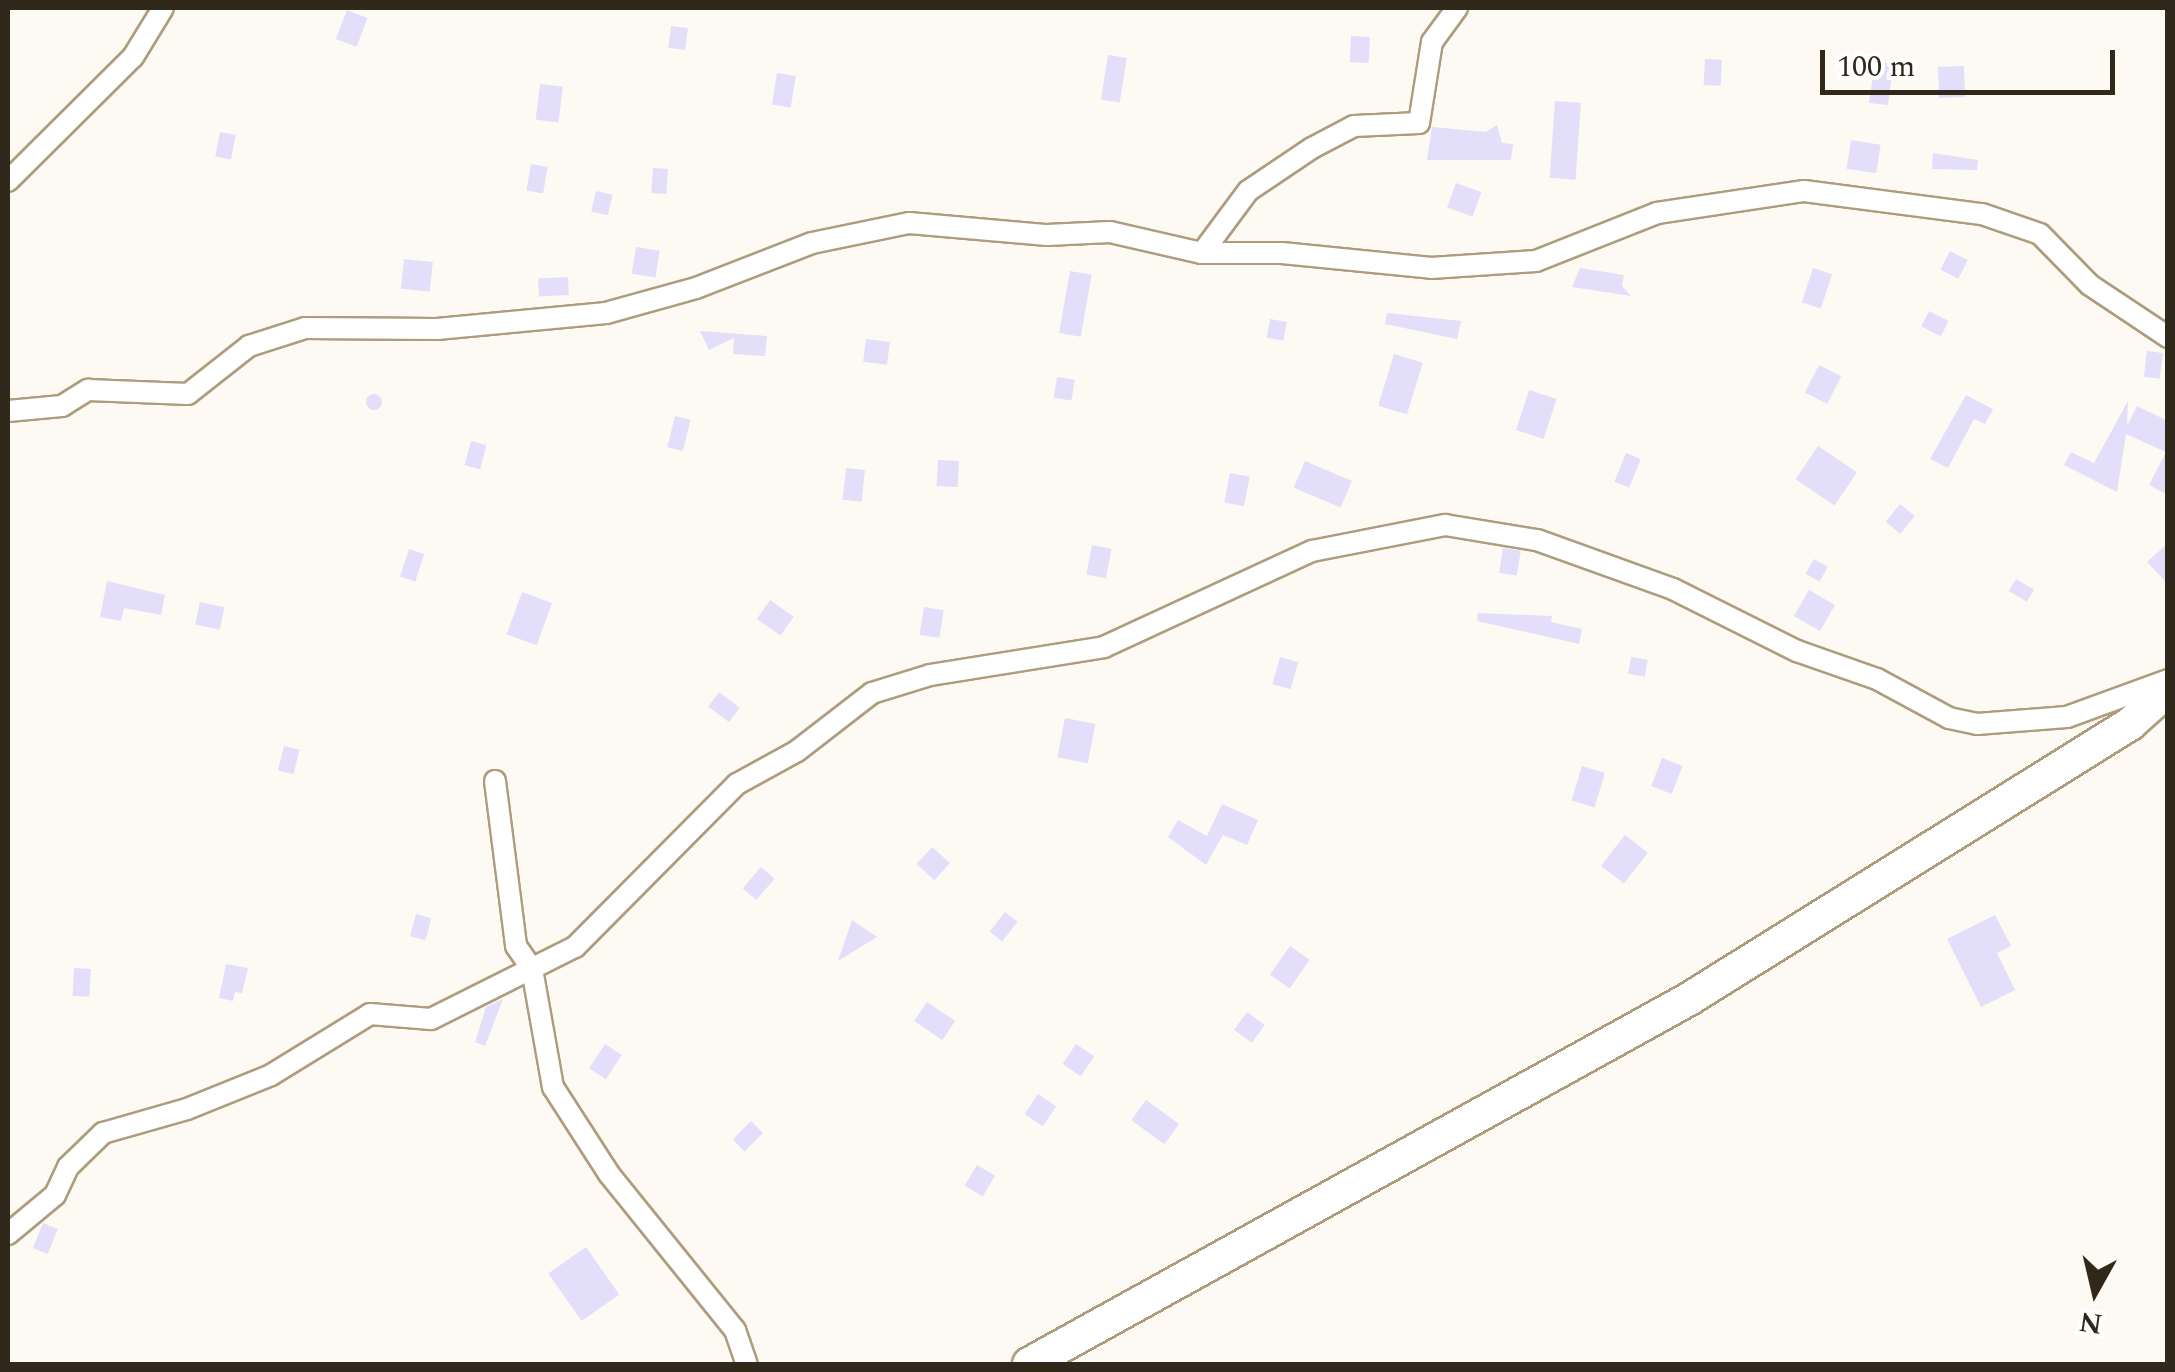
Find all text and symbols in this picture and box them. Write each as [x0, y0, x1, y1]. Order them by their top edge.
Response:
scale bar [1825, 30, 2120, 92]
text: 100 m [1837, 44, 1915, 90]
north arrow [2045, 1242, 2145, 1342]
text: N [2076, 1299, 2105, 1345]

